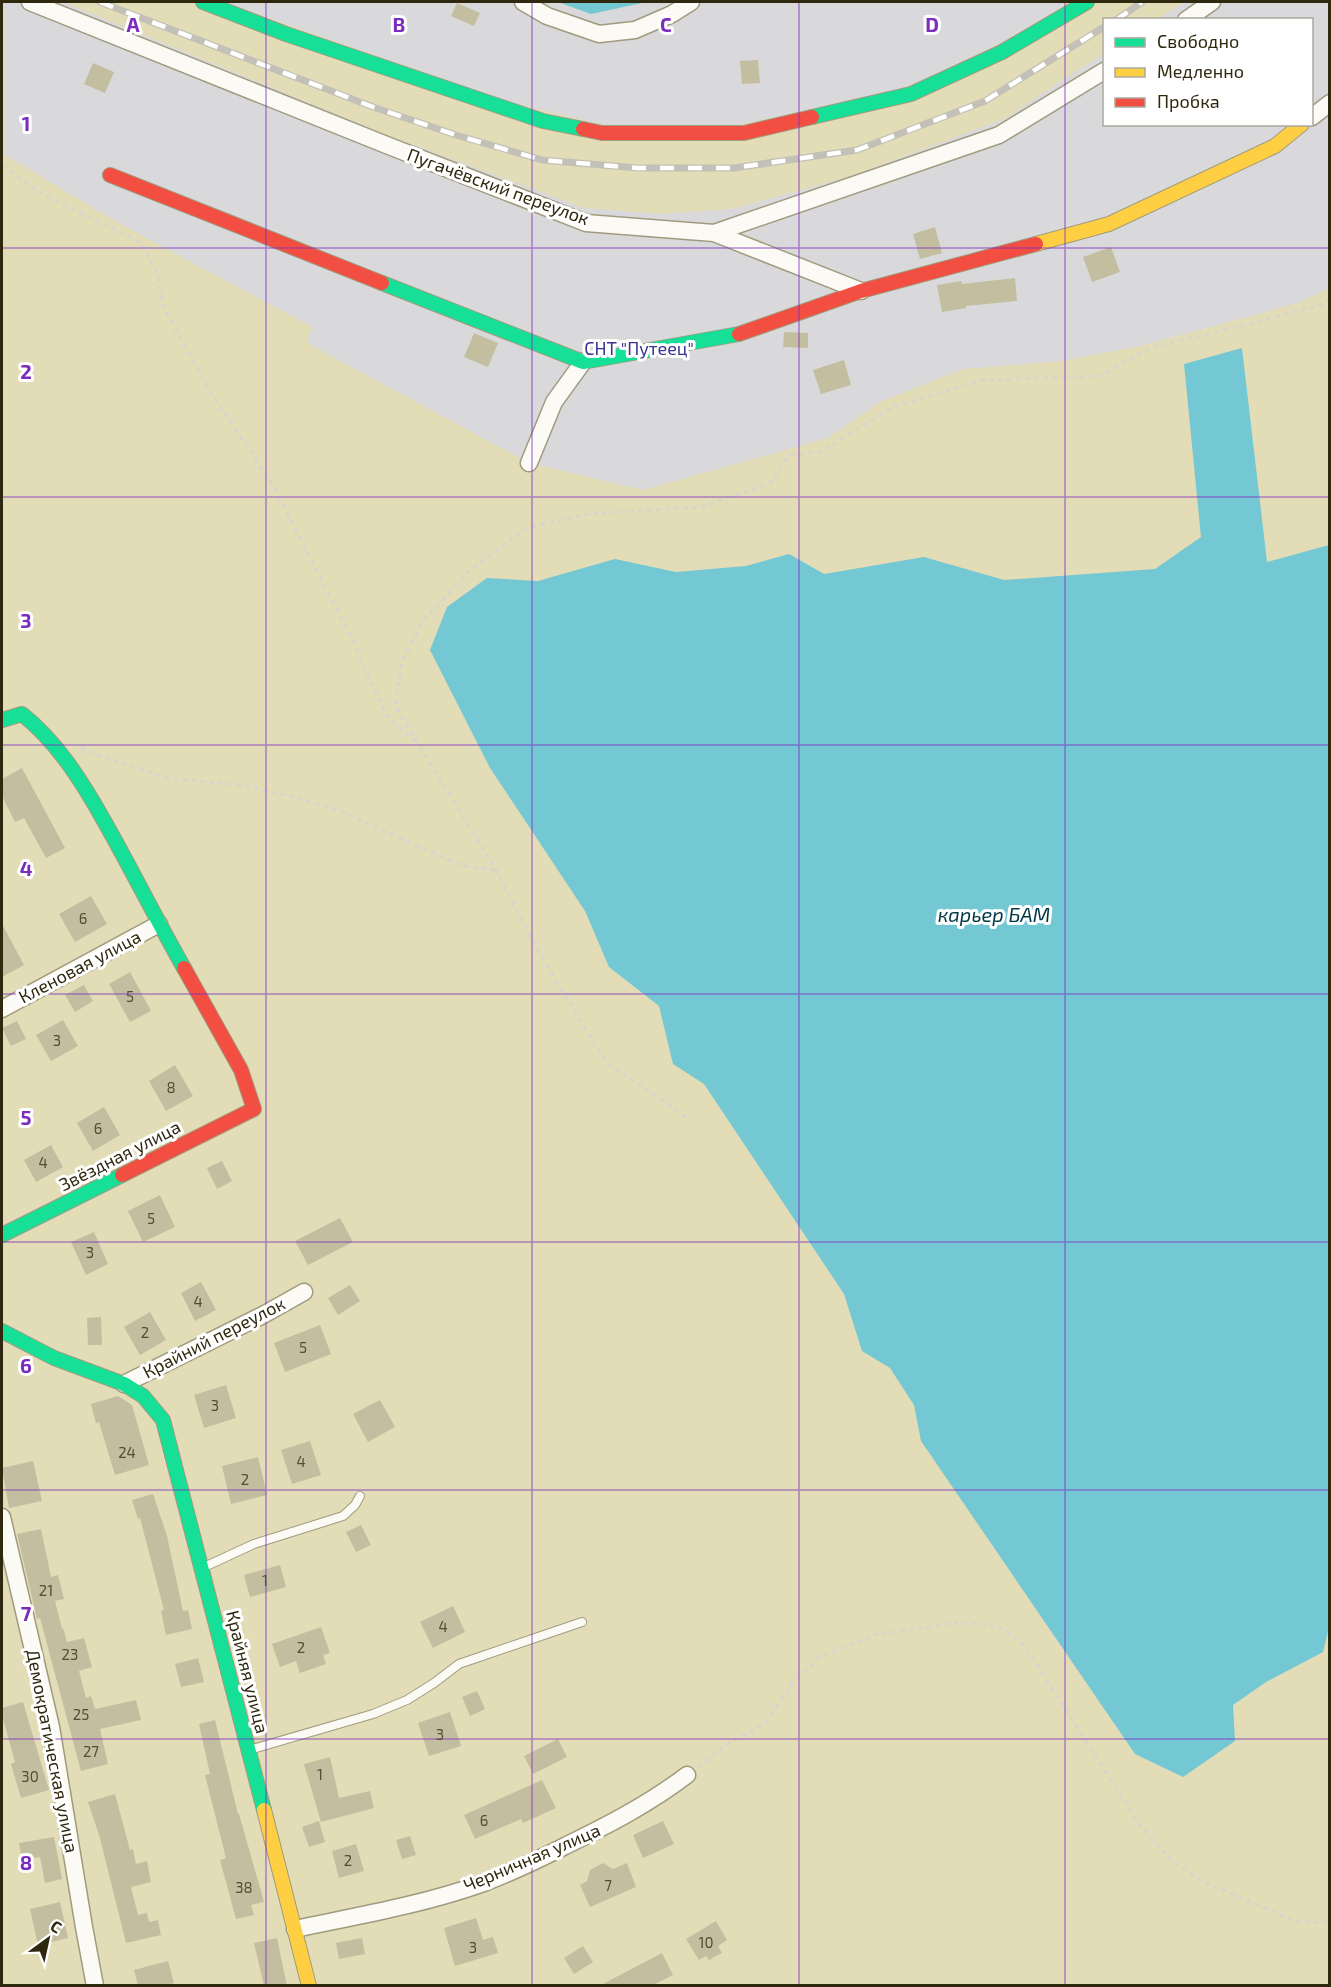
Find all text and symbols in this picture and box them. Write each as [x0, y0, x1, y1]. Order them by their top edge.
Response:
text: A [126, 12, 140, 36]
text: B [393, 12, 405, 36]
text: C [660, 12, 672, 36]
text: D [925, 12, 939, 36]
legend [1103, 18, 1313, 126]
text: Свободно [1157, 30, 1239, 52]
text: Медленно [1157, 60, 1244, 82]
text: Пробка [1157, 90, 1220, 112]
text: 1 [22, 111, 30, 135]
street label: Пугачёвский переулок [404, 143, 593, 229]
park label: СНТ "Путеец" [584, 337, 694, 359]
text: 2 [20, 359, 32, 383]
text: 3 [20, 608, 32, 632]
text: 4 [20, 856, 33, 880]
water label: карьер БАМ [938, 902, 1050, 926]
house number: 6 [79, 909, 87, 927]
street label: Кленовая улица [15, 925, 144, 1008]
house number: 5 [126, 987, 134, 1005]
house number: 3 [53, 1031, 61, 1049]
house number: 8 [166, 1078, 176, 1096]
text: 5 [20, 1105, 32, 1129]
street label: Звёздная улица [55, 1115, 184, 1195]
house number: 6 [94, 1119, 102, 1137]
house number: 4 [38, 1153, 48, 1171]
house number: 5 [147, 1209, 155, 1227]
house number: 3 [86, 1243, 94, 1261]
street label: Крайний переулок [139, 1292, 289, 1382]
house number: 4 [193, 1292, 203, 1310]
house number: 2 [141, 1323, 149, 1341]
house number: 5 [299, 1338, 307, 1356]
text: 6 [20, 1353, 32, 1377]
house number: 3 [211, 1396, 219, 1414]
house number: 24 [118, 1443, 136, 1461]
house number: 4 [296, 1452, 306, 1470]
house number: 2 [241, 1470, 249, 1488]
house number: 1 [262, 1571, 268, 1589]
house number: 21 [39, 1581, 53, 1599]
text: 7 [21, 1601, 32, 1625]
street label: Крайняя улица [222, 1608, 274, 1736]
house number: 4 [438, 1617, 448, 1635]
house number: 2 [297, 1638, 305, 1656]
house number: 23 [62, 1645, 78, 1663]
street label: Демократическая улица [22, 1647, 84, 1855]
house number: 25 [73, 1705, 89, 1723]
house number: 3 [436, 1725, 444, 1743]
house number: 27 [83, 1742, 99, 1760]
house number: 1 [317, 1765, 323, 1783]
house number: 30 [21, 1767, 39, 1785]
house number: 6 [480, 1811, 488, 1829]
street label: Черничная улица [460, 1818, 603, 1896]
text: 8 [20, 1850, 32, 1874]
house number: 2 [344, 1851, 352, 1869]
house number: 7 [604, 1876, 612, 1894]
house number: 38 [235, 1878, 253, 1896]
north arrow [18, 1909, 78, 1969]
text: С [47, 1915, 66, 1937]
house number: 10 [698, 1933, 714, 1951]
house number: 3 [469, 1938, 477, 1956]

